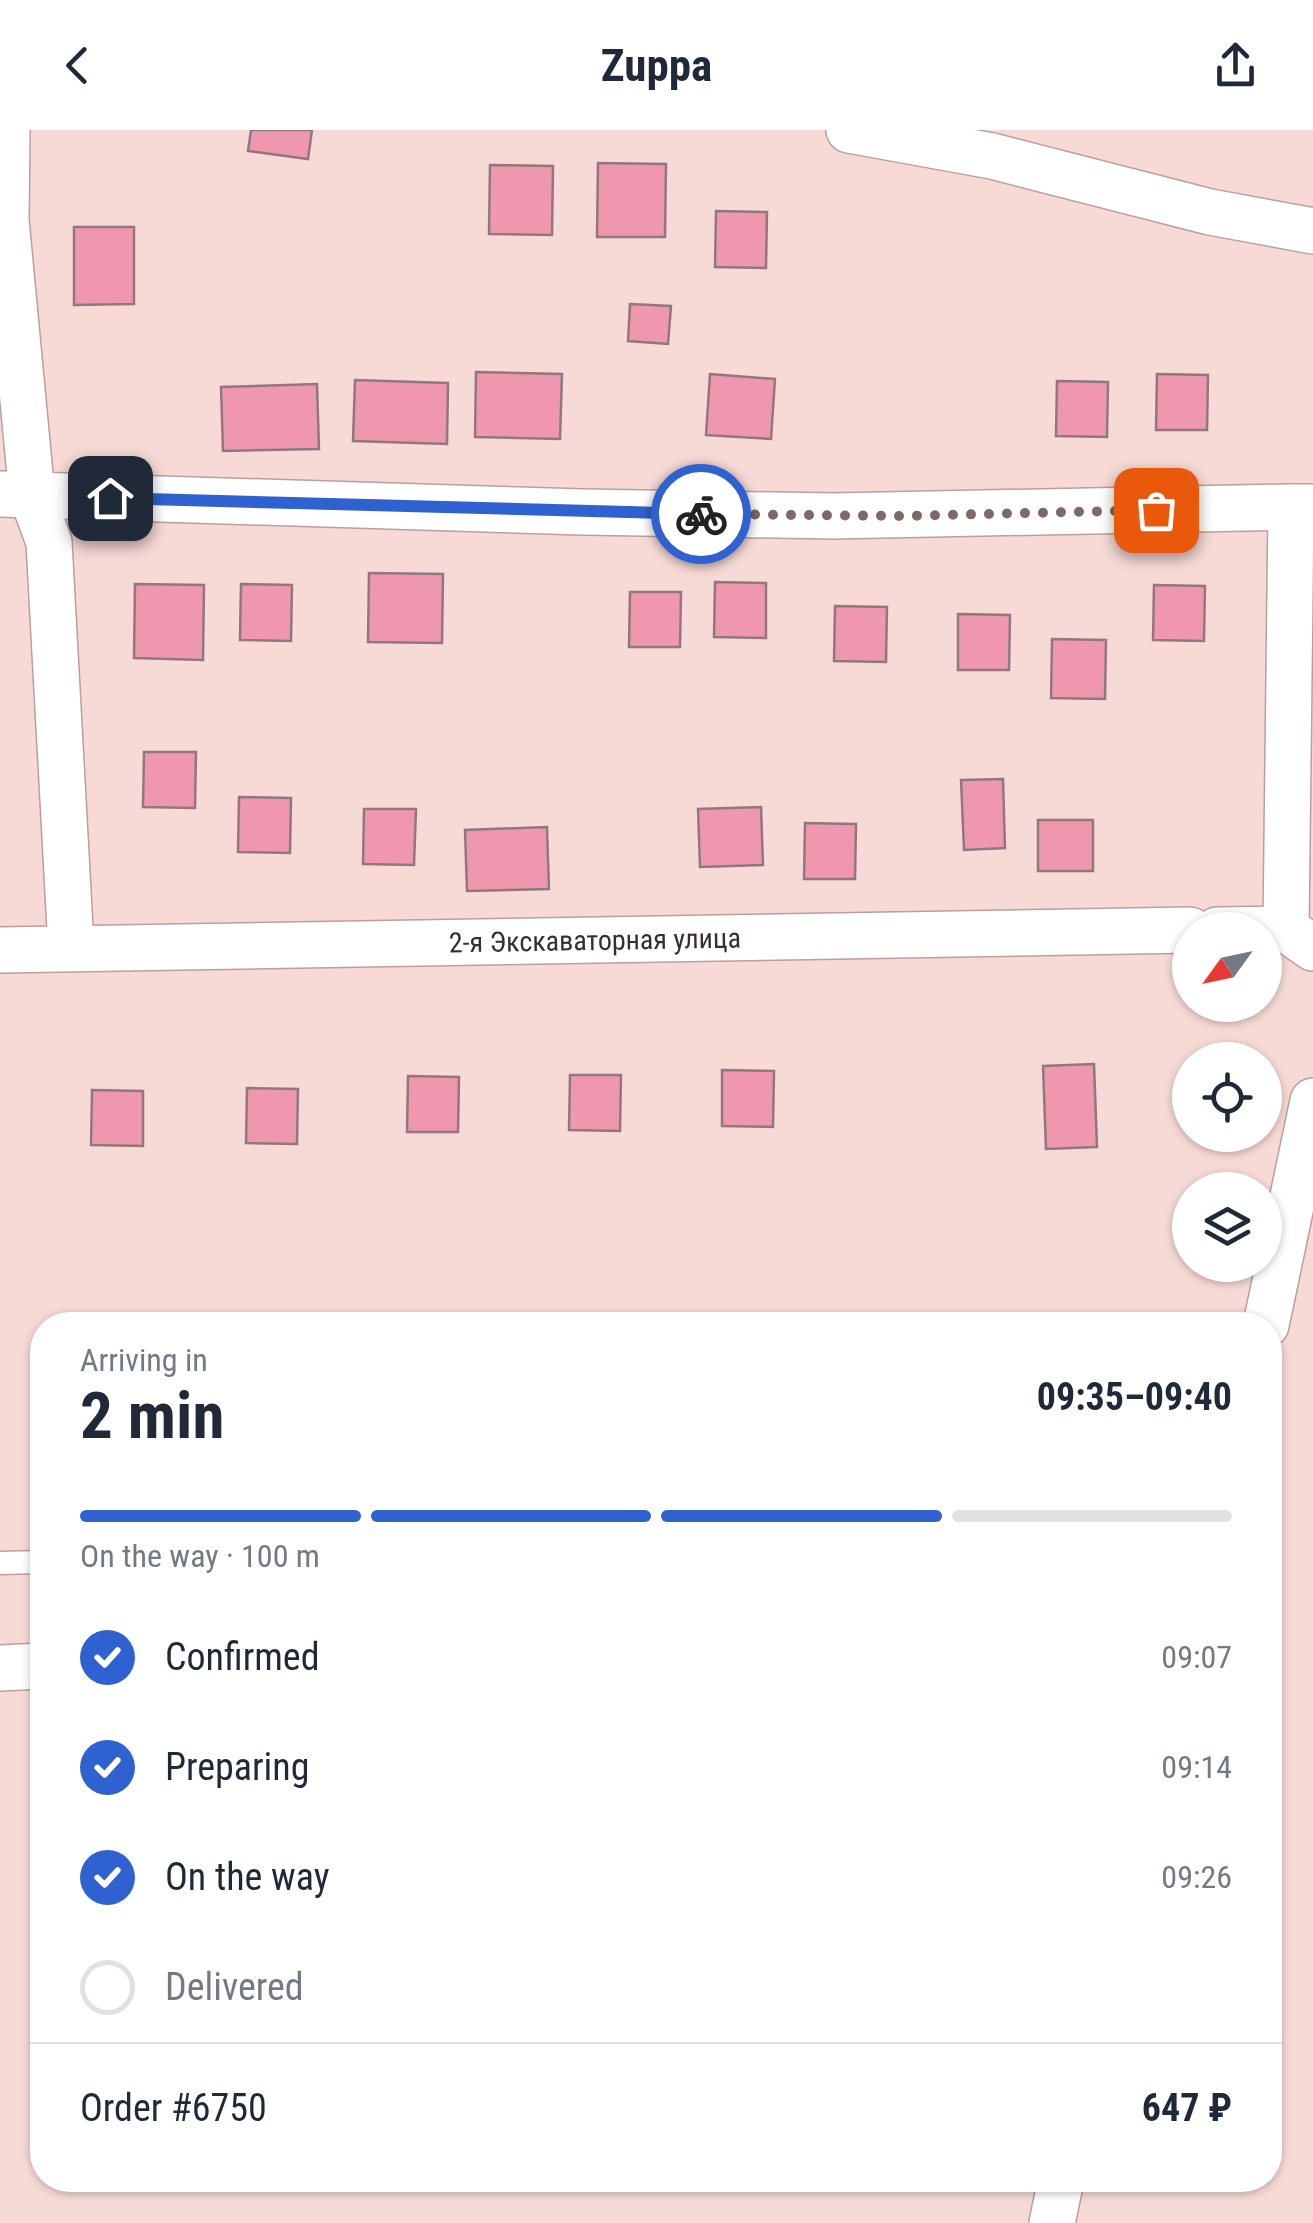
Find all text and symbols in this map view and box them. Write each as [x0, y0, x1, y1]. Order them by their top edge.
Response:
icon: back [50, 38, 105, 93]
icon: share [1208, 38, 1263, 93]
text: Zuppa [601, 39, 712, 92]
pin [68, 456, 153, 541]
courier [651, 464, 751, 564]
pin [1114, 468, 1199, 553]
icon: home [83, 471, 138, 526]
icon: bag [1129, 483, 1184, 538]
icon: bike [674, 487, 729, 542]
north arrow [1172, 912, 1282, 1022]
map controls [1172, 912, 1282, 1282]
street label: 2-я Экскаваторная улица [449, 922, 741, 959]
button: locate [1172, 1042, 1282, 1152]
button: layers [1172, 1172, 1282, 1282]
text: Arriving in [80, 1341, 208, 1379]
text: 09:35–09:40 [1037, 1375, 1232, 1419]
text: 2 min [80, 1378, 224, 1454]
text: On the way · 100 m [80, 1537, 320, 1575]
icon: check [80, 1630, 135, 1685]
text: Confirmed [165, 1635, 320, 1679]
text: 09:07 [1161, 1638, 1232, 1676]
icon: check [80, 1740, 135, 1795]
text: Preparing [165, 1745, 310, 1789]
text: 09:14 [1161, 1748, 1232, 1786]
icon: check [80, 1850, 135, 1905]
text: On the way [165, 1855, 330, 1899]
text: 09:26 [1161, 1858, 1232, 1896]
text: Delivered [165, 1965, 304, 2009]
text: Order #6750 [80, 2086, 267, 2130]
text: 647 ₽ [1142, 2086, 1232, 2130]

